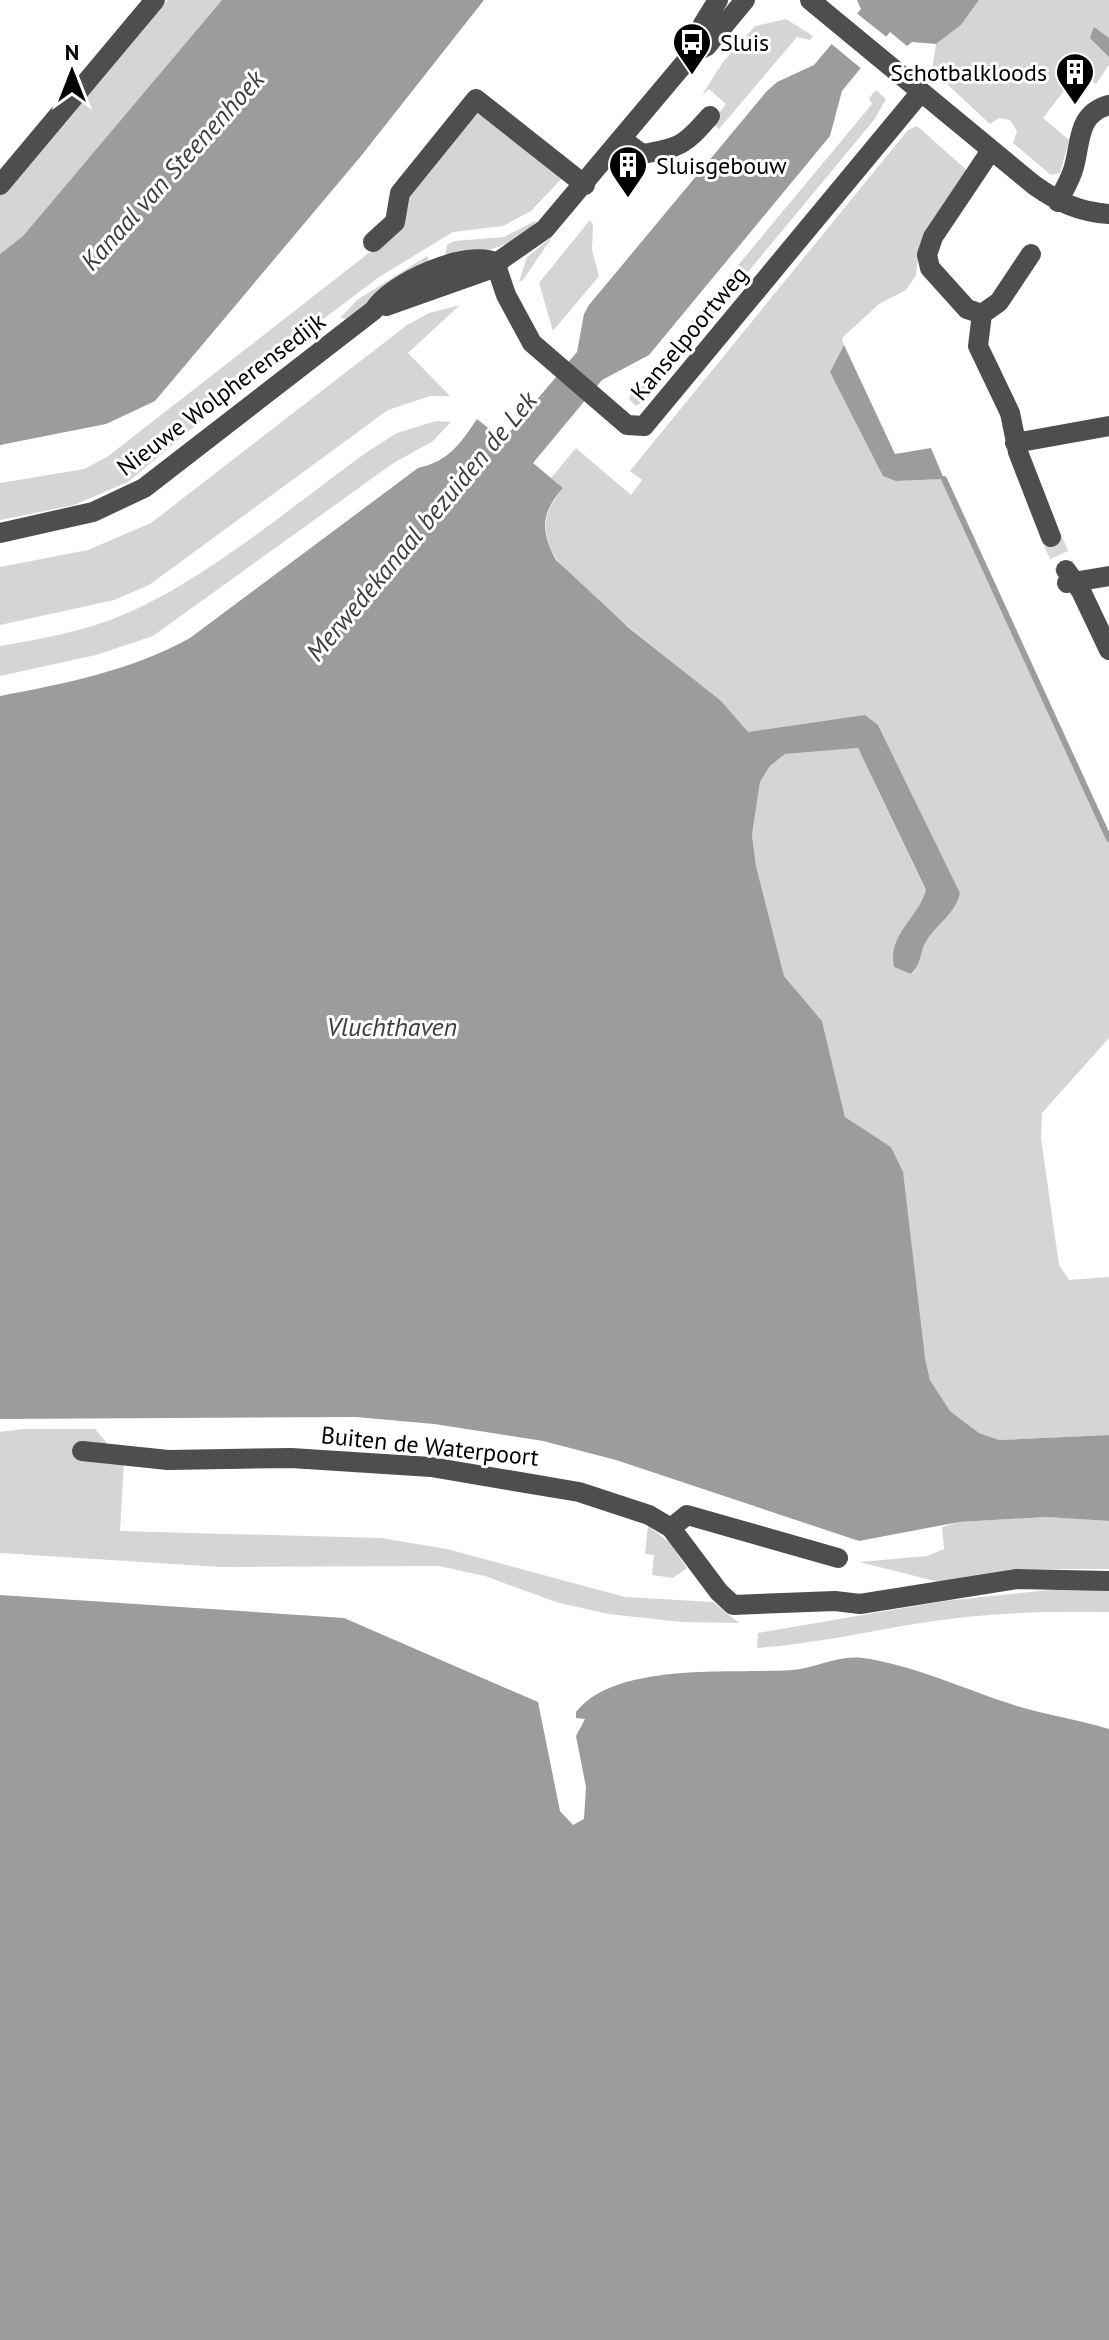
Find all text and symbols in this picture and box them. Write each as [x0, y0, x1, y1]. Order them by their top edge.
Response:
bus stop icon: Sluis [671, 21, 713, 76]
place label: Sluis [720, 27, 769, 58]
north arrow [32, 32, 112, 112]
text: N [65, 38, 79, 66]
building icon: Schotbalkloods [1054, 51, 1096, 106]
place label: Schotbalkloods [890, 57, 1047, 88]
water label: Kanaal van Steenenhoek [73, 62, 272, 277]
building icon: Sluisgebouw [607, 144, 649, 199]
place label: Sluisgebouw [656, 150, 787, 181]
street label: Kanselpoortweg [624, 259, 754, 407]
street label: Nieuwe Wolpherensedijk [111, 305, 332, 483]
water label: Merwedekanaal bezuiden de Lek [298, 383, 544, 668]
water label: Vluchthaven [327, 1010, 457, 1043]
street label: Buiten de Waterpoort [320, 1419, 540, 1473]

